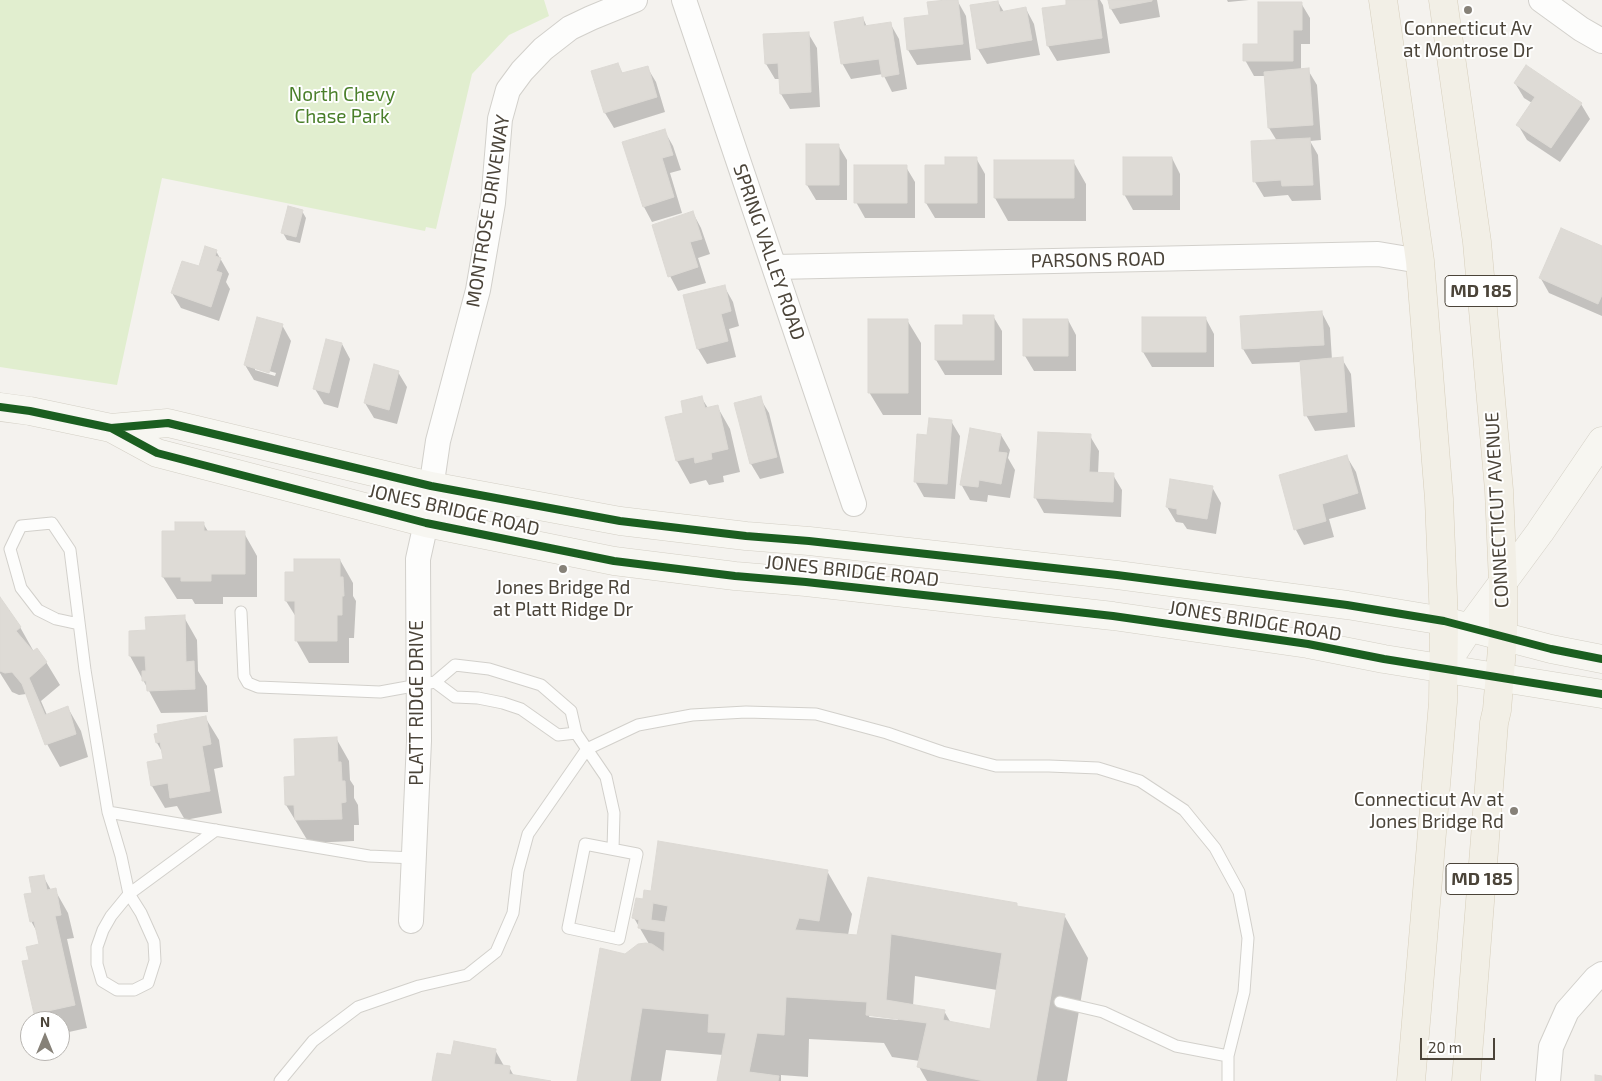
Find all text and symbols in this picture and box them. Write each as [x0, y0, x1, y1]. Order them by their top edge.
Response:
marker: Connecticut Av at Montrose Dr [1462, 4, 1474, 16]
place label: Connecticut Av at Montrose Dr [1403, 18, 1533, 62]
park label: North Chevy Chase Park [289, 84, 395, 128]
street label: MONTROSE DRIVEWAY [462, 113, 514, 309]
street label: SPRING VALLEY ROAD [728, 161, 810, 343]
street label: PARSONS ROAD [1031, 247, 1165, 273]
road number: MD 185 [1445, 276, 1517, 306]
street label: CONNECTICUT AVENUE [1480, 411, 1514, 609]
street label: JONES BRIDGE ROAD [366, 479, 542, 541]
street label: JONES BRIDGE ROAD [764, 551, 940, 591]
marker: Jones Bridge Rd at Platt Ridge Dr [557, 563, 569, 575]
place label: Jones Bridge Rd at Platt Ridge Dr [493, 577, 633, 621]
street label: JONES BRIDGE ROAD [1167, 596, 1343, 646]
street label: PLATT RIDGE DRIVE [406, 620, 428, 786]
place label: Connecticut Av at Jones Bridge Rd [1354, 789, 1504, 833]
marker: Connecticut Av at Jones Bridge Rd [1508, 805, 1520, 817]
road number: MD 185 [1446, 864, 1518, 894]
north arrow [20, 1011, 70, 1061]
text: N [40, 1013, 50, 1030]
scale bar [1422, 1028, 1497, 1060]
text: 20 m [1428, 1038, 1462, 1056]

